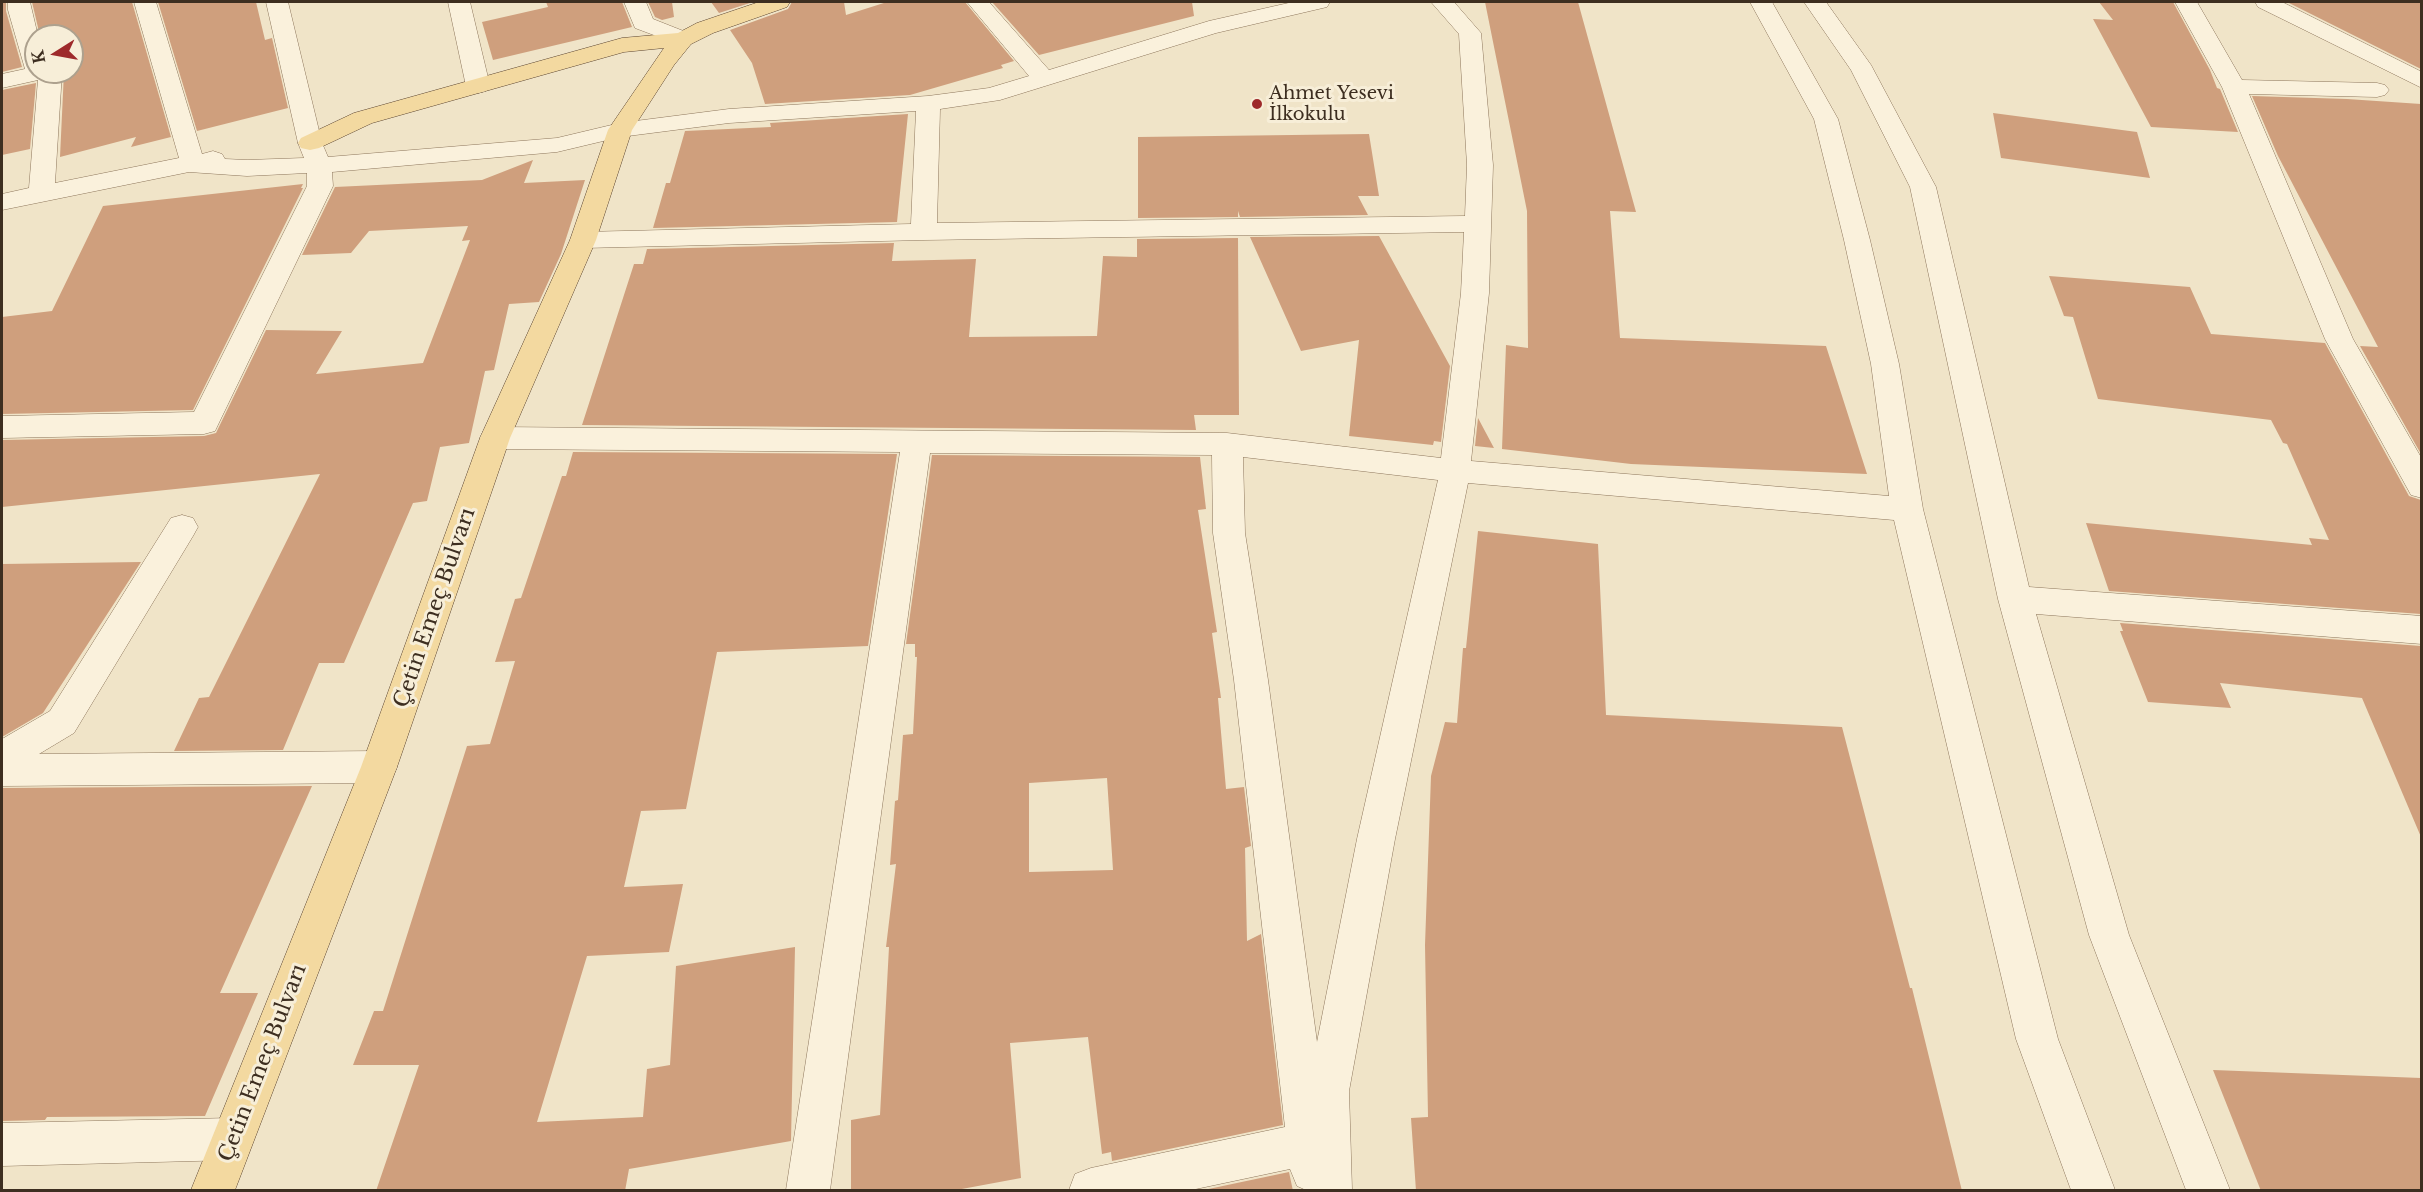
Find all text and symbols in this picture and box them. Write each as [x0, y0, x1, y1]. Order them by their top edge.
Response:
north arrow [24, 24, 84, 84]
text: K [27, 49, 49, 65]
place label: Ahmet Yesevi İlkokulu [1269, 83, 1394, 125]
marker: Ahmet Yesevi İlkokulu [1250, 97, 1264, 111]
street label: Çetin Emeç Bulvarı [389, 505, 481, 711]
street label: Çetin Emeç Bulvarı [214, 961, 312, 1165]

